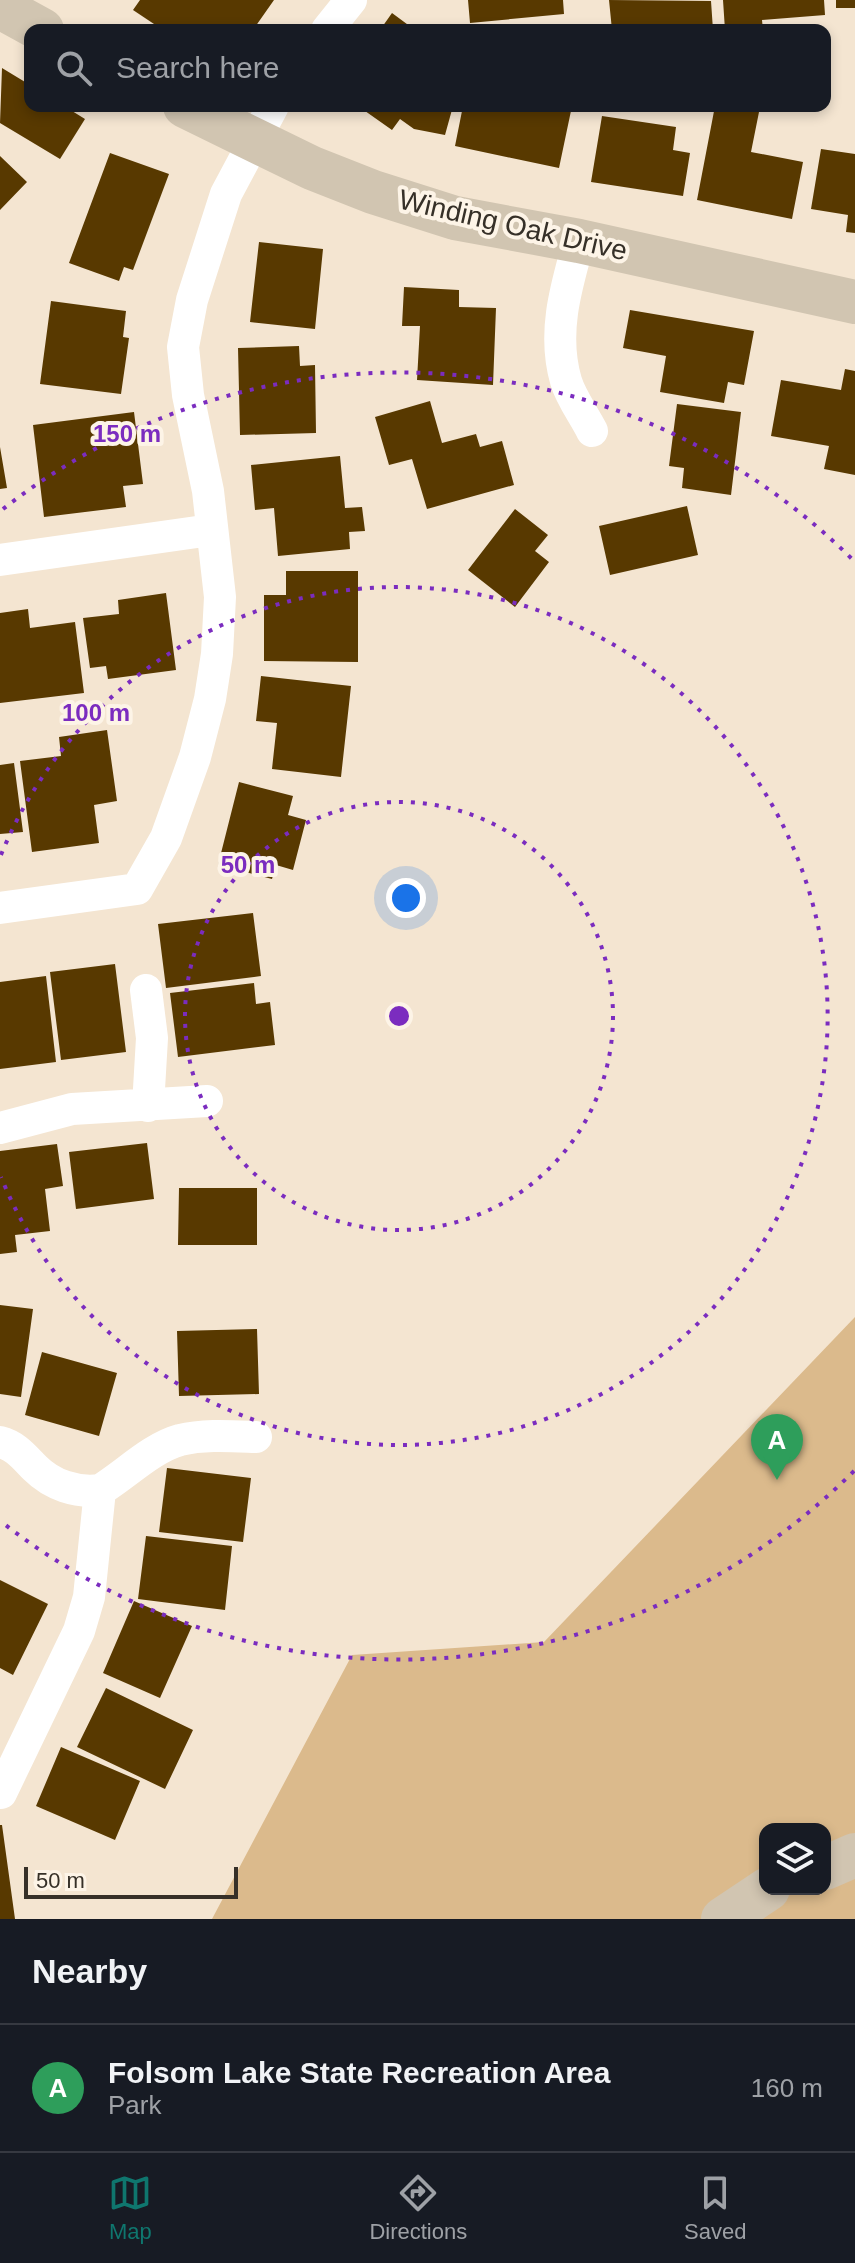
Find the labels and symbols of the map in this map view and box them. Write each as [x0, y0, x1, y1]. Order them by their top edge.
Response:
street label: Winding Oak Drive [396, 184, 630, 266]
text: 150 m [93, 420, 161, 447]
text: 100 m [62, 699, 130, 726]
text: 50 m [221, 851, 275, 878]
your location [386, 878, 426, 918]
centre of rings [385, 1002, 413, 1030]
pin: A [751, 1414, 803, 1480]
scale bar [24, 1863, 238, 1899]

